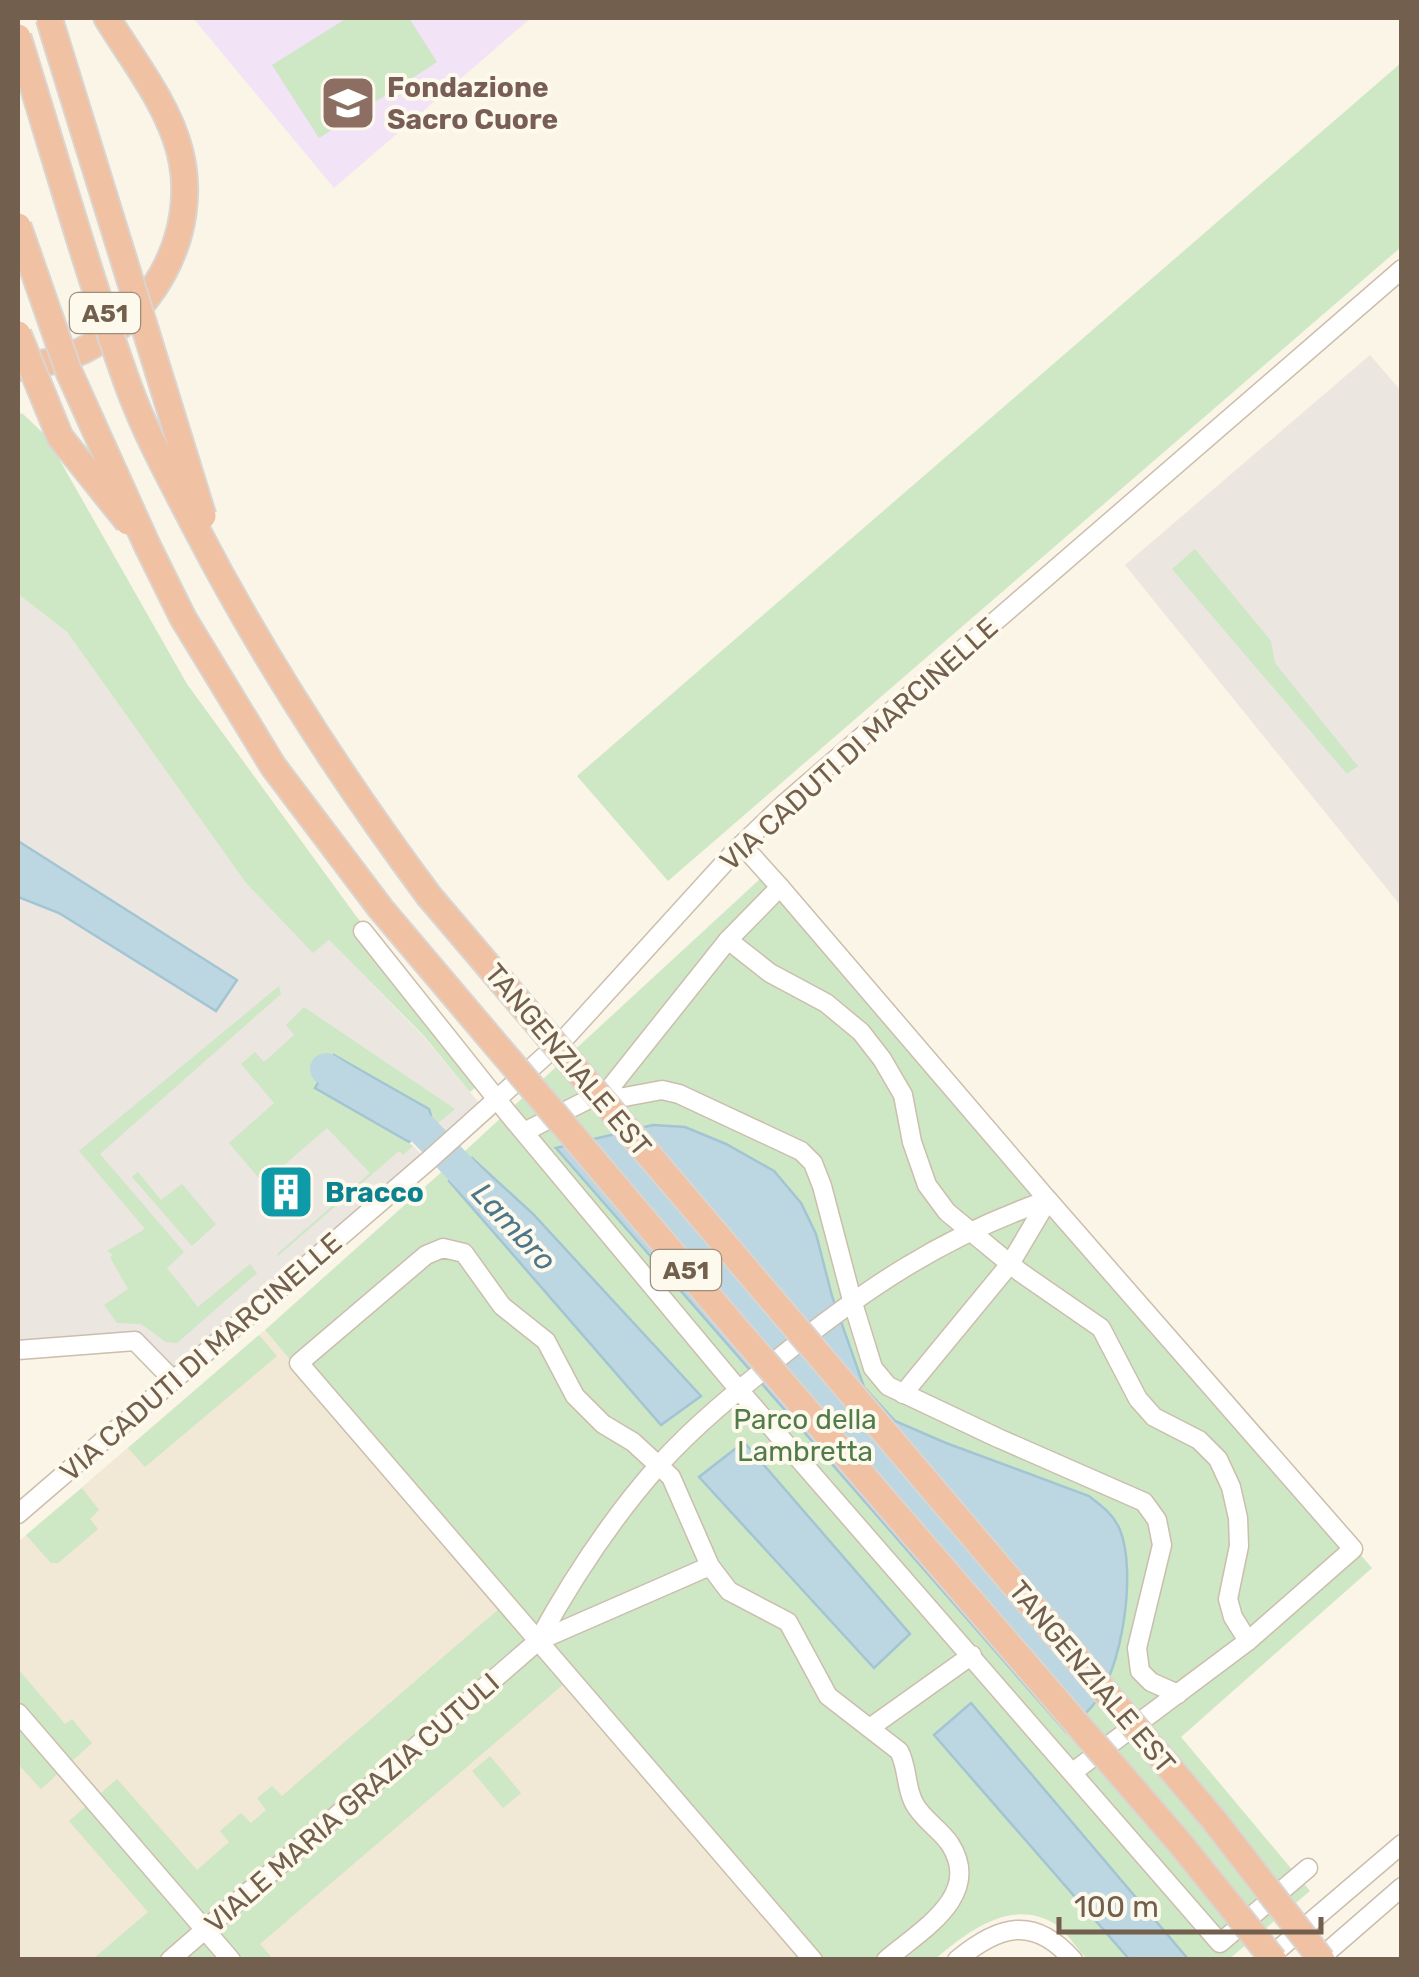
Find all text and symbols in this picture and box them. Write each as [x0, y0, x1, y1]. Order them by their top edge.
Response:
place label: Fondazione Sacro Cuore [387, 71, 558, 136]
school or university icon: Fondazione Sacro Cuore [318, 73, 378, 133]
road number: A51 [70, 293, 140, 333]
street label: VIA CADUTI DI MARCINELLE [713, 611, 1005, 877]
street label: TANGENZIALE EST [478, 957, 658, 1163]
building icon: Bracco [256, 1162, 316, 1222]
place label: Bracco [325, 1176, 424, 1209]
water label: Lambro [464, 1176, 564, 1278]
street label: VIA CADUTI DI MARCINELLE [54, 1226, 348, 1488]
road number: A51 [651, 1250, 721, 1290]
park label: Parco della Lambretta [733, 1403, 877, 1468]
street label: TANGENZIALE EST [1002, 1574, 1182, 1780]
street label: VIALE MARIA GRAZIA CUTULI [198, 1666, 506, 1940]
scale bar [1059, 1872, 1322, 1934]
text: 100 m [1074, 1889, 1159, 1925]

